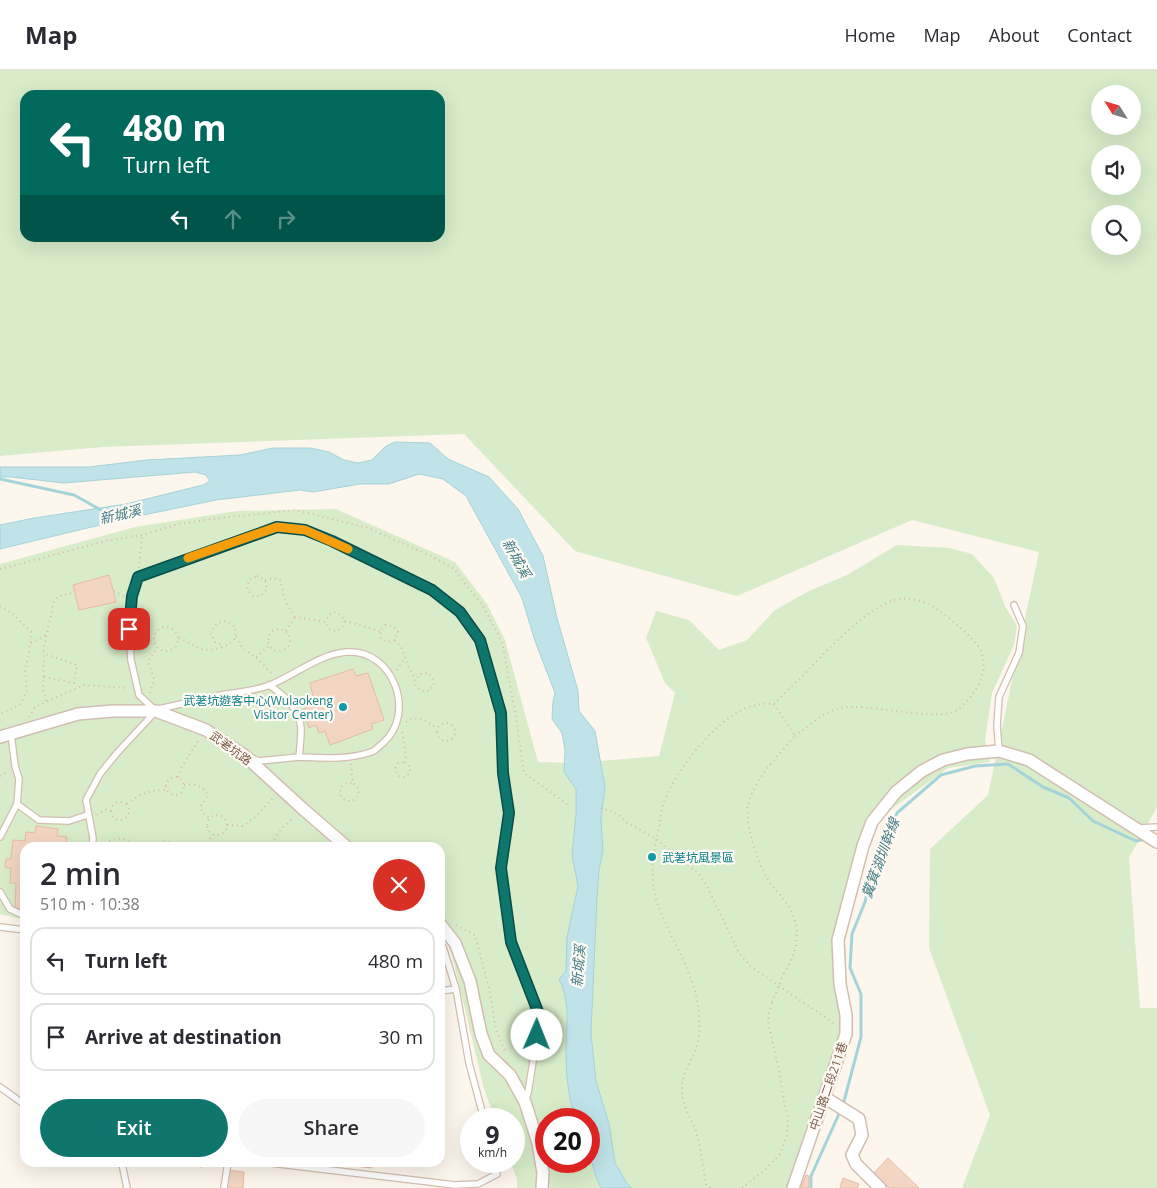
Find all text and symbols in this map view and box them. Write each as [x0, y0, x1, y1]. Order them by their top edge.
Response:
text: Map [25, 18, 77, 51]
text: Home [845, 23, 895, 47]
text: Map [923, 23, 961, 47]
text: About [989, 23, 1039, 47]
text: Contact [1067, 23, 1132, 47]
north arrow [1091, 85, 1141, 135]
map controls [1091, 85, 1141, 255]
text: 480 m [123, 104, 227, 151]
icon: left [40, 110, 105, 175]
button: sound [1091, 145, 1141, 195]
text: Turn left [123, 149, 210, 179]
icon: left [166, 205, 194, 233]
icon: ahead [219, 205, 247, 233]
icon: right [272, 205, 300, 233]
button: search [1091, 205, 1141, 255]
water label: 新城溪 [97, 500, 145, 528]
water label: 新城溪 [499, 535, 536, 583]
pin [108, 608, 150, 650]
icon: arrive [115, 615, 143, 643]
place label: 武荖坑遊客中心(Wulaokeng Visitor Center) [183, 692, 333, 723]
marker: 武荖坑遊客中心(Wulaokeng Visitor Center) [337, 701, 349, 713]
street label: 武荖坑路 [207, 727, 255, 769]
water label: 糞箕湖圳幹線 [857, 813, 904, 901]
place label: 武荖坑風景區 [662, 849, 734, 866]
marker: 武荖坑風景區 [646, 851, 658, 863]
text: 2 min [40, 853, 121, 894]
button: close [373, 859, 425, 911]
text: 510 m · 10:38 [40, 893, 140, 915]
water label: 新城溪 [567, 942, 589, 988]
icon: left [42, 947, 70, 975]
text: Turn left [85, 948, 167, 974]
text: 480 m [368, 948, 423, 974]
position arrow [510, 1008, 562, 1060]
icon: arrive [42, 1023, 70, 1051]
text: Arrive at destination [85, 1024, 282, 1050]
text: 30 m [379, 1024, 423, 1050]
street label: 中山路二段211巷 [805, 1039, 851, 1133]
button: Exit [40, 1099, 228, 1157]
button: Share [238, 1099, 425, 1157]
speed limit sign: 20 [535, 1108, 600, 1173]
text: 9 [485, 1117, 500, 1151]
text: km/h [478, 1144, 507, 1161]

